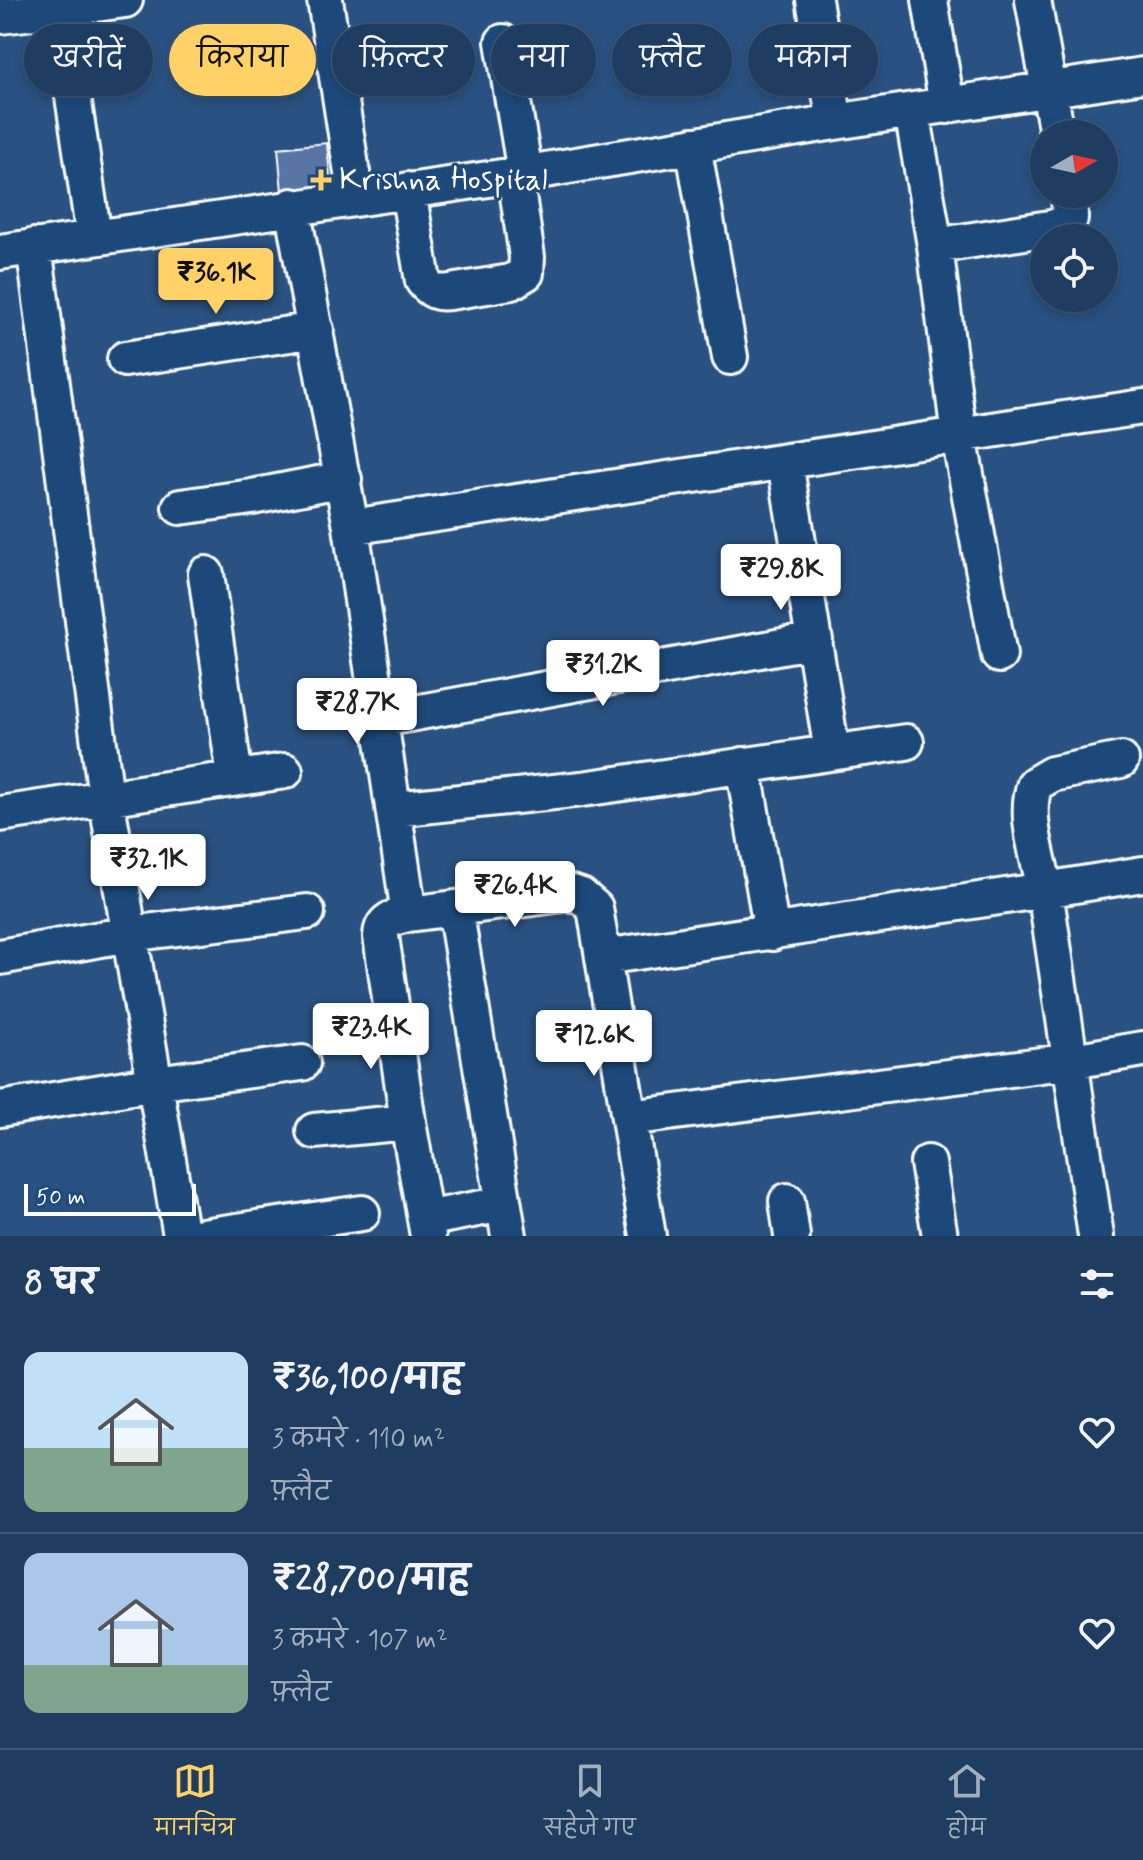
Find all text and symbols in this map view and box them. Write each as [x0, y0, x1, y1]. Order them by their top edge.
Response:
chip: खरीदें [24, 24, 153, 96]
chip: किराया [169, 24, 316, 96]
chip: फ़िल्टर [332, 24, 475, 96]
chip: नया [491, 24, 596, 96]
chip: फ़्लैट [612, 24, 732, 96]
chip: मकान [748, 24, 878, 96]
north arrow [1030, 120, 1118, 208]
map controls [1030, 120, 1118, 312]
place label: Krishna Hospital [339, 159, 548, 201]
marker: Krishna Hospital [310, 169, 332, 191]
button: locate [1030, 224, 1118, 312]
pin: ₹36.1K [151, 248, 281, 316]
text: ₹36.1K [176, 257, 256, 291]
pin: ₹29.8K [716, 544, 846, 612]
text: ₹29.8K [739, 553, 823, 587]
pin: ₹31.2K [538, 640, 668, 708]
text: ₹31.2K [564, 649, 642, 683]
pin: ₹28.7K [292, 678, 422, 746]
text: ₹28.7K [315, 687, 399, 721]
pin: ₹32.1K [83, 834, 213, 902]
text: ₹32.1K [109, 843, 187, 877]
pin: ₹26.4K [450, 861, 580, 929]
text: ₹26.4K [473, 870, 557, 904]
pin: ₹23.4K [306, 1003, 436, 1071]
pin: ₹12.6K [529, 1010, 659, 1078]
text: ₹23.4K [331, 1012, 411, 1046]
text: ₹12.6K [554, 1019, 634, 1053]
scale bar [24, 1180, 196, 1216]
text: 50 m [36, 1184, 85, 1212]
text: 8 घर [24, 1261, 98, 1306]
icon: filters [1075, 1262, 1119, 1306]
text: ₹36,100/माह [272, 1356, 463, 1401]
icon: home [88, 1384, 184, 1480]
icon: heart [1075, 1410, 1119, 1454]
text: 3 कमरे · 110 m² [272, 1423, 445, 1457]
text: फ़्लैट [272, 1476, 331, 1510]
text: ₹28,700/माह [272, 1557, 470, 1602]
icon: home [88, 1585, 184, 1681]
icon: heart [1075, 1611, 1119, 1655]
text: 3 कमरे · 107 m² [272, 1624, 448, 1658]
text: फ़्लैट [272, 1677, 331, 1711]
tab: मानचित्र [154, 1759, 235, 1852]
tab: सहेजे गए [544, 1759, 636, 1852]
tab: होम [945, 1759, 989, 1852]

